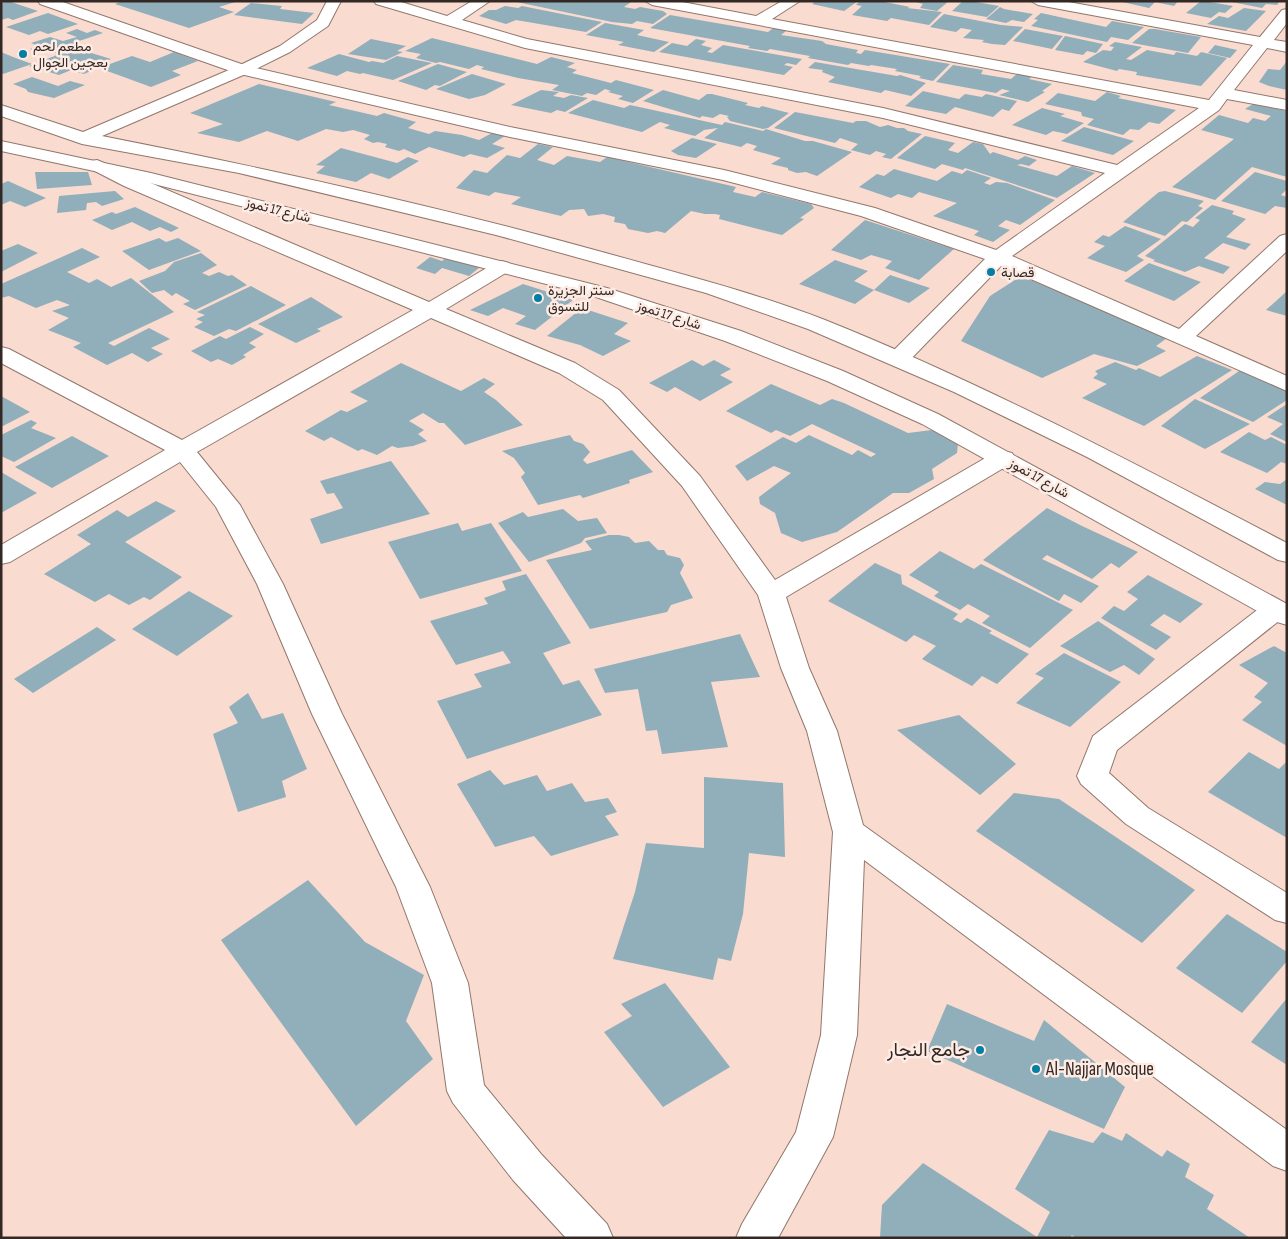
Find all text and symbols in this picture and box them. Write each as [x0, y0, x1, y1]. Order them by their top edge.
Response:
place label: مطعم لحم بعجين الجوال [33, 38, 108, 72]
marker: مطعم لحم بعجين الجوال [17, 48, 29, 60]
street label: شارع 17 تموز [242, 193, 312, 228]
place label: قصابة [1001, 264, 1035, 281]
marker: قصابة [985, 266, 997, 278]
place label: سنتر الجزيرة للتسوق [548, 282, 614, 315]
marker: سنتر الجزيرة للتسوق [532, 292, 544, 304]
street label: شارع 17 تموز [633, 296, 703, 335]
street label: شارع 17 تموز [1004, 454, 1072, 503]
place label: جامع النجار [886, 1039, 970, 1063]
marker: جامع النجار [974, 1044, 986, 1056]
place label: Al-Najjar Mosque [1045, 1058, 1154, 1081]
marker: Al-Najjar Mosque [1030, 1063, 1042, 1075]

